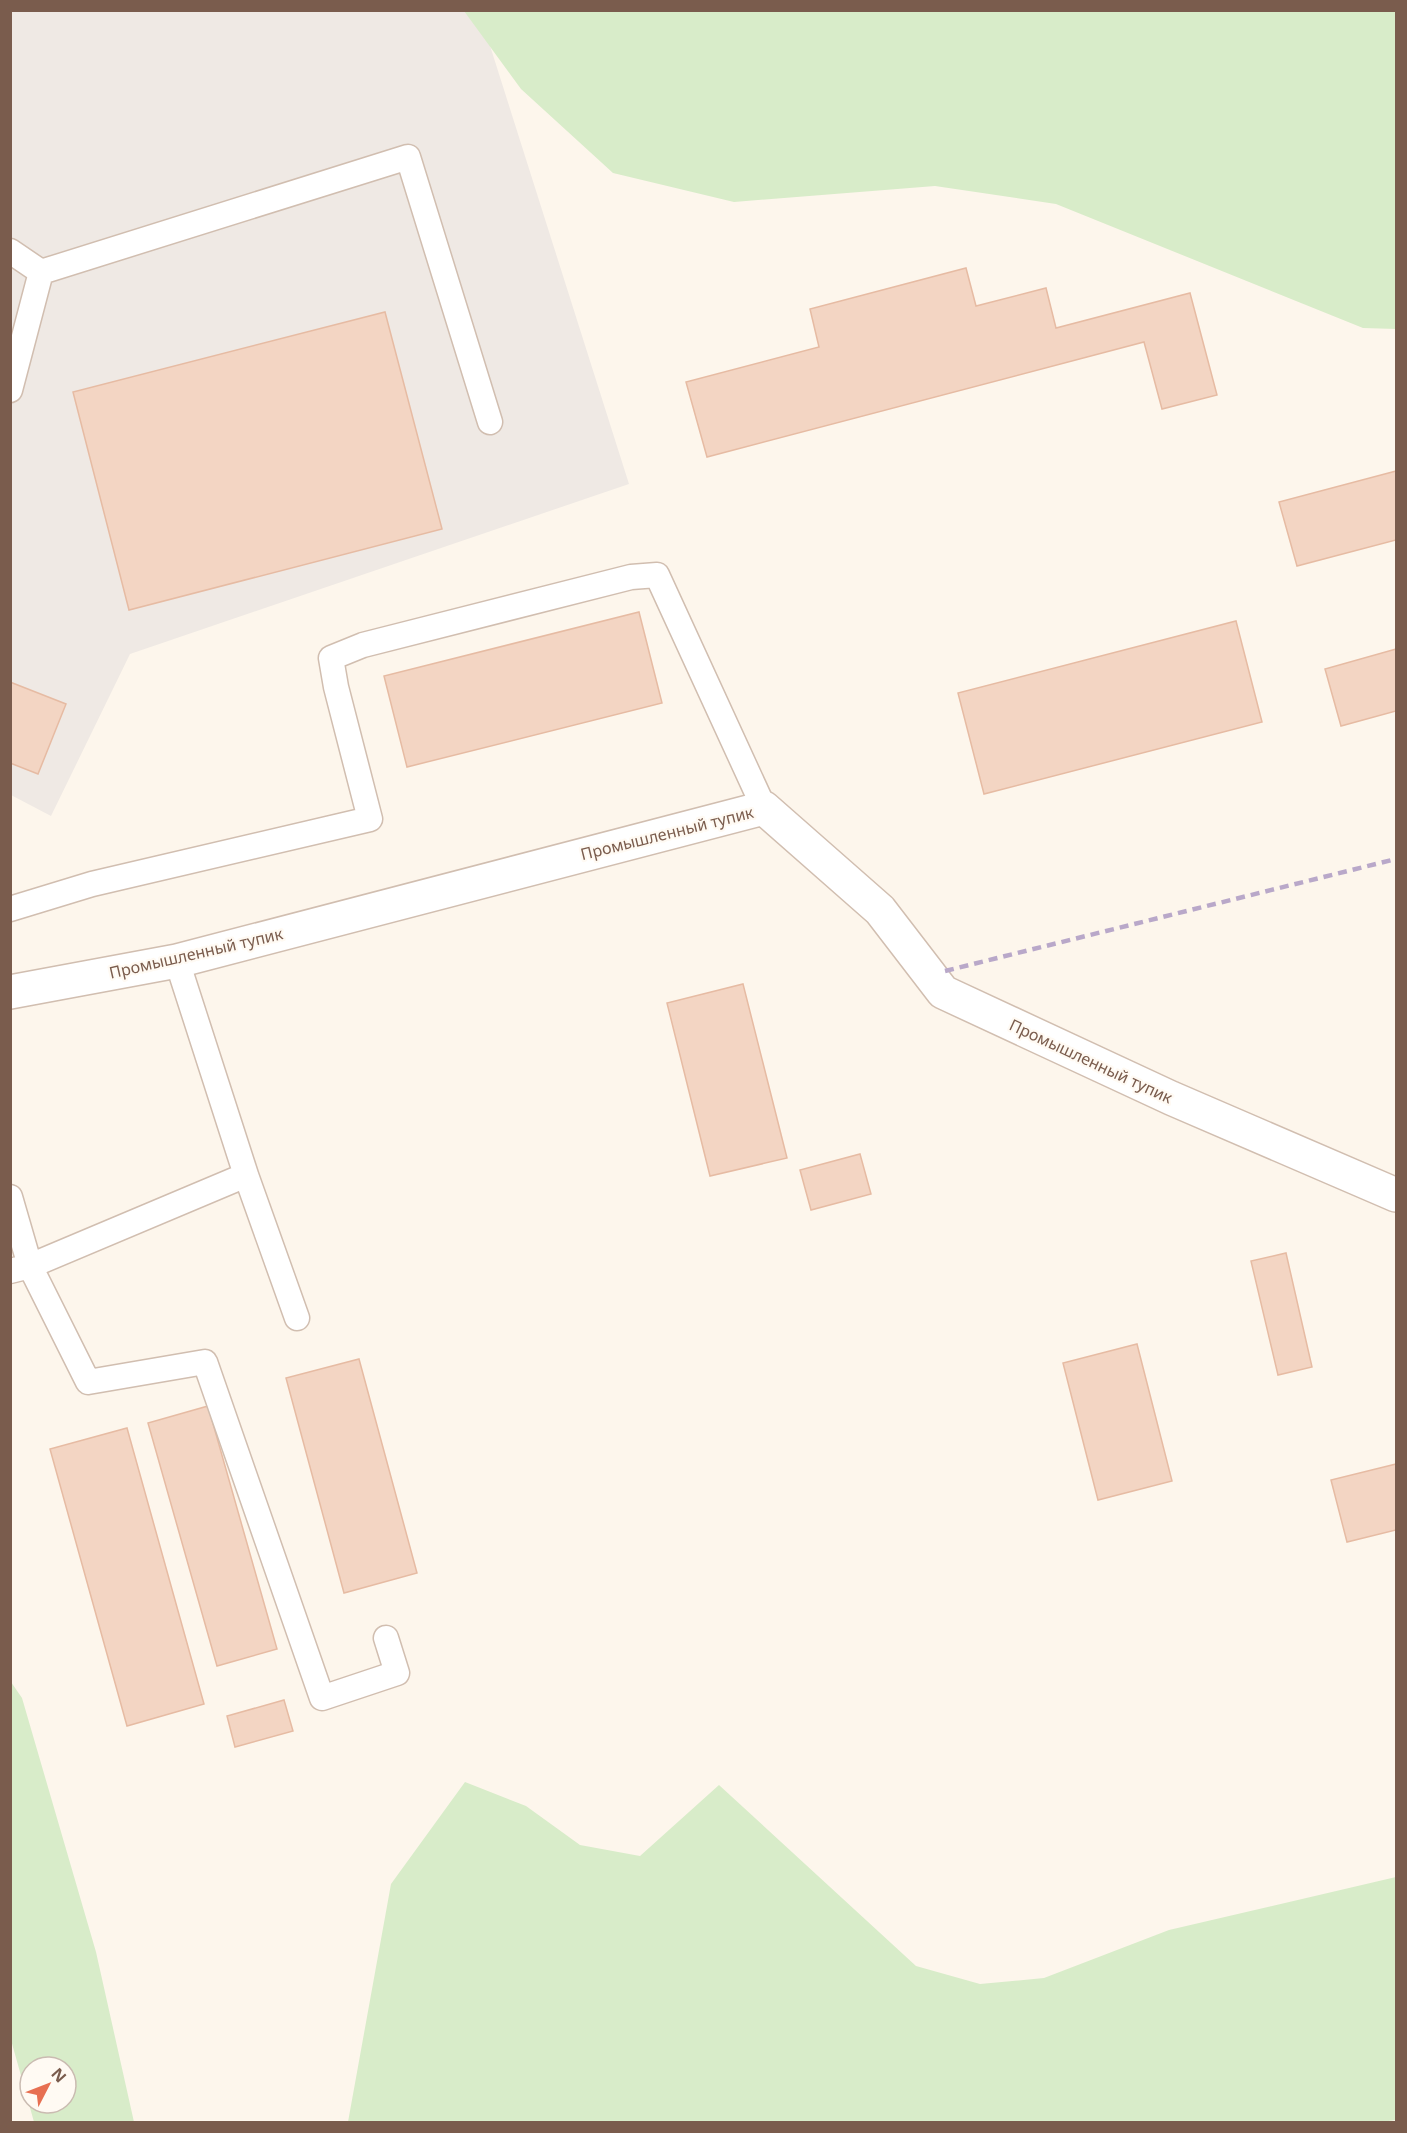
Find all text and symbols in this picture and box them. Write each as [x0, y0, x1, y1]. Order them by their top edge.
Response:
street label: Промышленный тупик [578, 801, 756, 865]
street label: Промышленный тупик [107, 922, 285, 984]
street label: Промышленный тупик [1006, 1014, 1177, 1109]
north arrow [18, 2055, 78, 2115]
text: N [47, 2063, 72, 2087]

